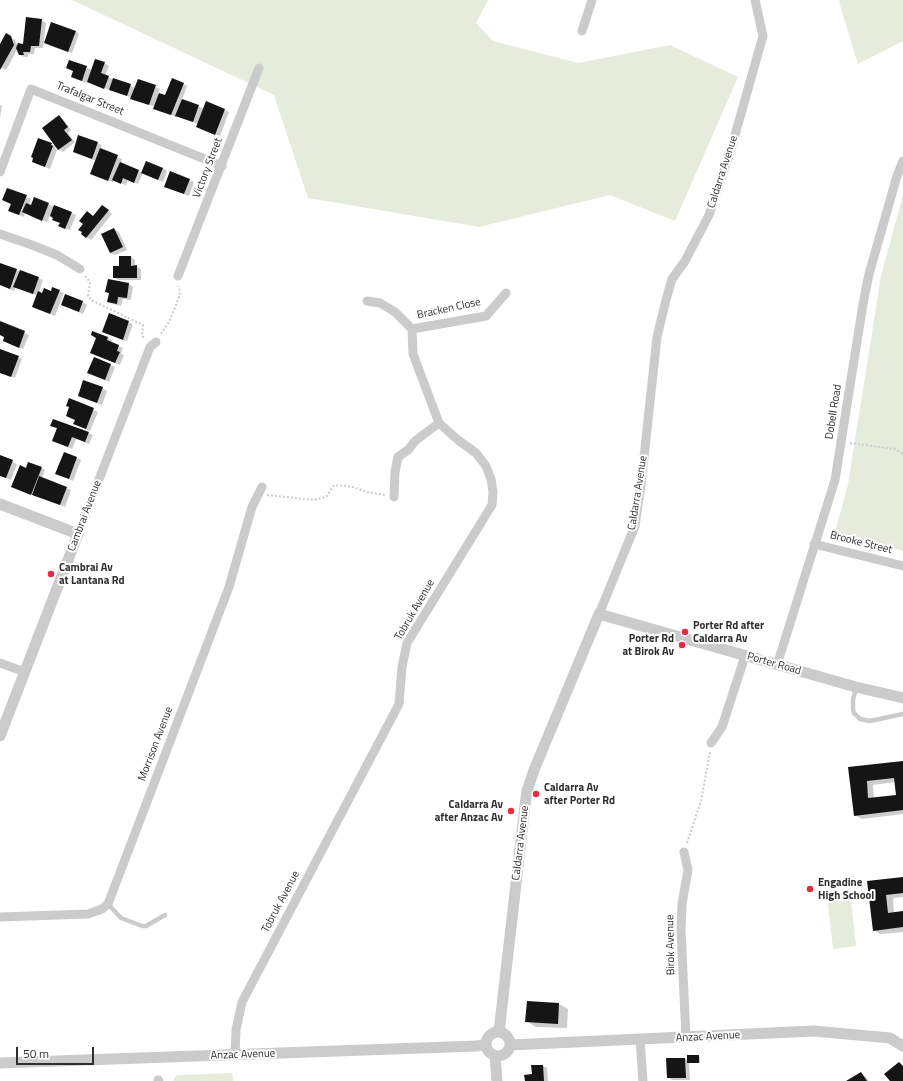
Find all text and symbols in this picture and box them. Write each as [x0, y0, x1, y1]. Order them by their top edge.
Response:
street label: Trafalgar Street [54, 79, 126, 119]
street label: Caldarra Avenue [705, 134, 741, 210]
street label: Victory Street [191, 136, 225, 200]
street label: Bracken Close [416, 296, 482, 322]
street label: Dobell Road [823, 384, 845, 440]
street label: Caldarra Avenue [626, 455, 650, 531]
street label: Cambrai Avenue [65, 479, 105, 553]
street label: Brooke Street [829, 529, 893, 557]
place label: Cambrai Av at Lantana Rd [59, 561, 124, 587]
marker: Cambrai Av at Lantana Rd [46, 569, 56, 579]
street label: Tobruk Avenue [392, 577, 438, 643]
place label: Porter Rd after Caldarra Av [693, 619, 764, 645]
marker: Porter Rd after Caldarra Av [680, 627, 690, 637]
place label: Porter Rd at Birok Av [622, 632, 674, 658]
marker: Porter Rd at Birok Av [677, 640, 687, 650]
street label: Porter Road [745, 650, 803, 678]
street label: Morrison Avenue [136, 705, 176, 783]
place label: Caldarra Av after Porter Rd [544, 781, 615, 807]
marker: Caldarra Av after Porter Rd [531, 789, 541, 799]
place label: Caldarra Av after Anzac Av [435, 798, 503, 824]
street label: Caldarra Avenue [510, 805, 532, 881]
marker: Caldarra Av after Anzac Av [506, 806, 516, 816]
street label: Tobruk Avenue [259, 869, 303, 935]
place label: Engadine High School [818, 876, 874, 902]
marker: Engadine High School [805, 884, 815, 894]
street label: Birok Avenue [664, 914, 678, 976]
street label: Anzac Avenue [675, 1029, 741, 1045]
scale bar [18, 1039, 96, 1065]
text: 50 m [23, 1044, 49, 1063]
street label: Anzac Avenue [210, 1047, 276, 1063]

